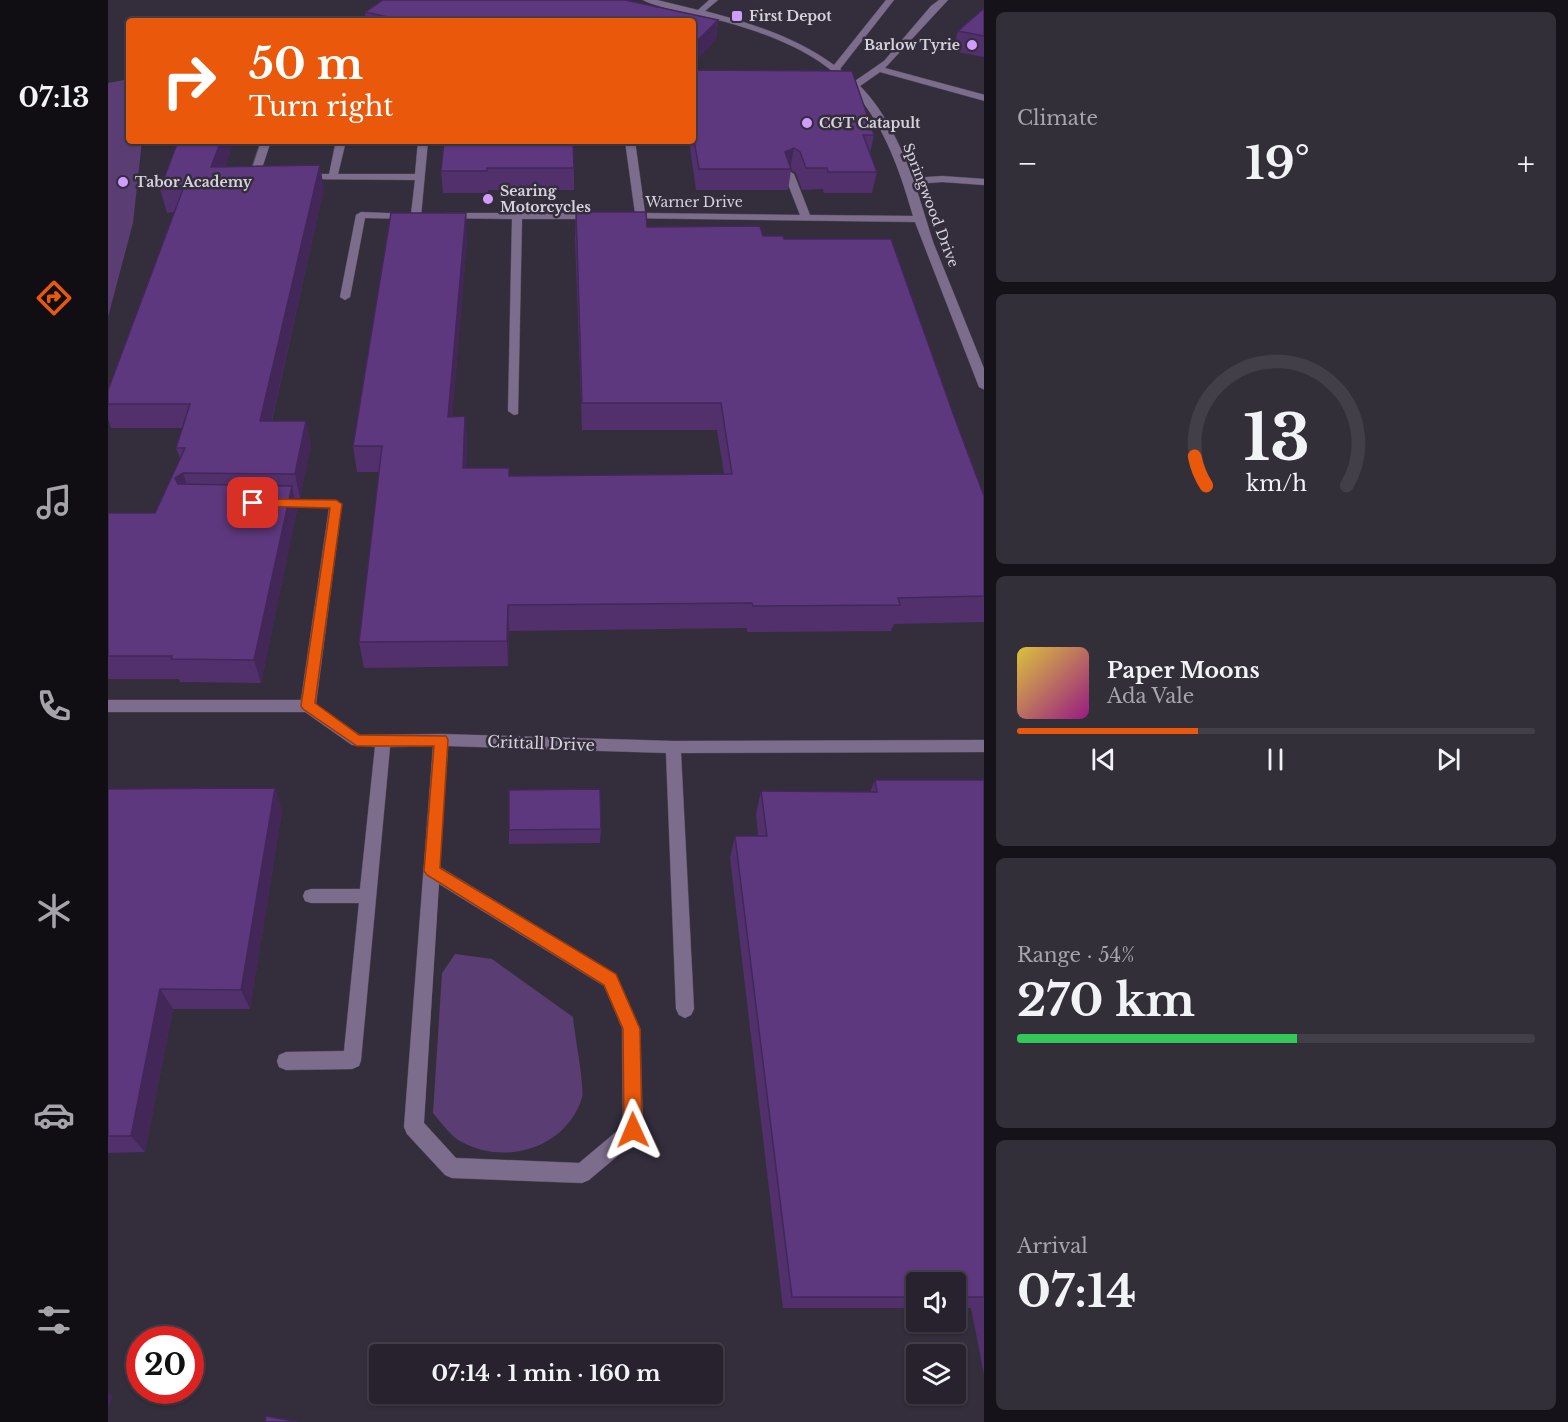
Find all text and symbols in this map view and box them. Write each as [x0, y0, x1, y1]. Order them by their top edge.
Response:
place label: First Depot [749, 7, 832, 25]
marker: First Depot [730, 9, 744, 23]
place label: Barlow Tyrie [864, 36, 960, 54]
text: 50 m [249, 38, 363, 90]
marker: Barlow Tyrie [965, 38, 979, 52]
icon: right [150, 42, 228, 120]
text: 07:13 [19, 81, 89, 114]
text: Turn right [249, 90, 393, 123]
text: Climate [1017, 106, 1098, 130]
place label: CGT Catapult [819, 114, 921, 132]
marker: CGT Catapult [800, 116, 814, 130]
text: 19° [1245, 135, 1310, 191]
street label: Springwood Drive [899, 140, 963, 270]
text: − [1017, 143, 1038, 184]
text: + [1517, 143, 1535, 184]
place label: Tabor Academy [135, 173, 253, 191]
marker: Tabor Academy [116, 175, 130, 189]
place label: Searing Motorcycles [500, 182, 591, 216]
marker: Searing Motorcycles [481, 192, 495, 206]
street label: Warner Drive [644, 193, 743, 211]
icon: directions [33, 277, 75, 319]
text: 13 [1243, 399, 1309, 477]
text: km/h [1246, 470, 1307, 497]
pin [227, 477, 278, 528]
icon: music [33, 481, 75, 523]
icon: arrive [236, 486, 269, 519]
text: Paper Moons [1107, 657, 1260, 684]
text: Ada Vale [1107, 684, 1194, 708]
icon: phone [33, 685, 75, 727]
street label: Crittall Drive [487, 731, 595, 755]
icon: previous [1087, 743, 1120, 776]
icon: pause [1259, 743, 1292, 776]
icon: next [1432, 743, 1465, 776]
icon: climate [33, 890, 75, 932]
text: Range · 54% [1017, 943, 1135, 967]
text: 270 km [1017, 972, 1195, 1028]
icon: car [33, 1094, 75, 1136]
position arrow [601, 1098, 665, 1162]
text: Arrival [1017, 1234, 1088, 1258]
text: 07:14 [1017, 1263, 1136, 1319]
map controls [906, 1272, 966, 1404]
button: sound [906, 1272, 966, 1332]
icon: filters [33, 1299, 75, 1341]
speed limit sign: 20 [126, 1326, 204, 1404]
button: layers [906, 1344, 966, 1404]
text: 07:14 · 1 min · 160 m [431, 1360, 661, 1387]

